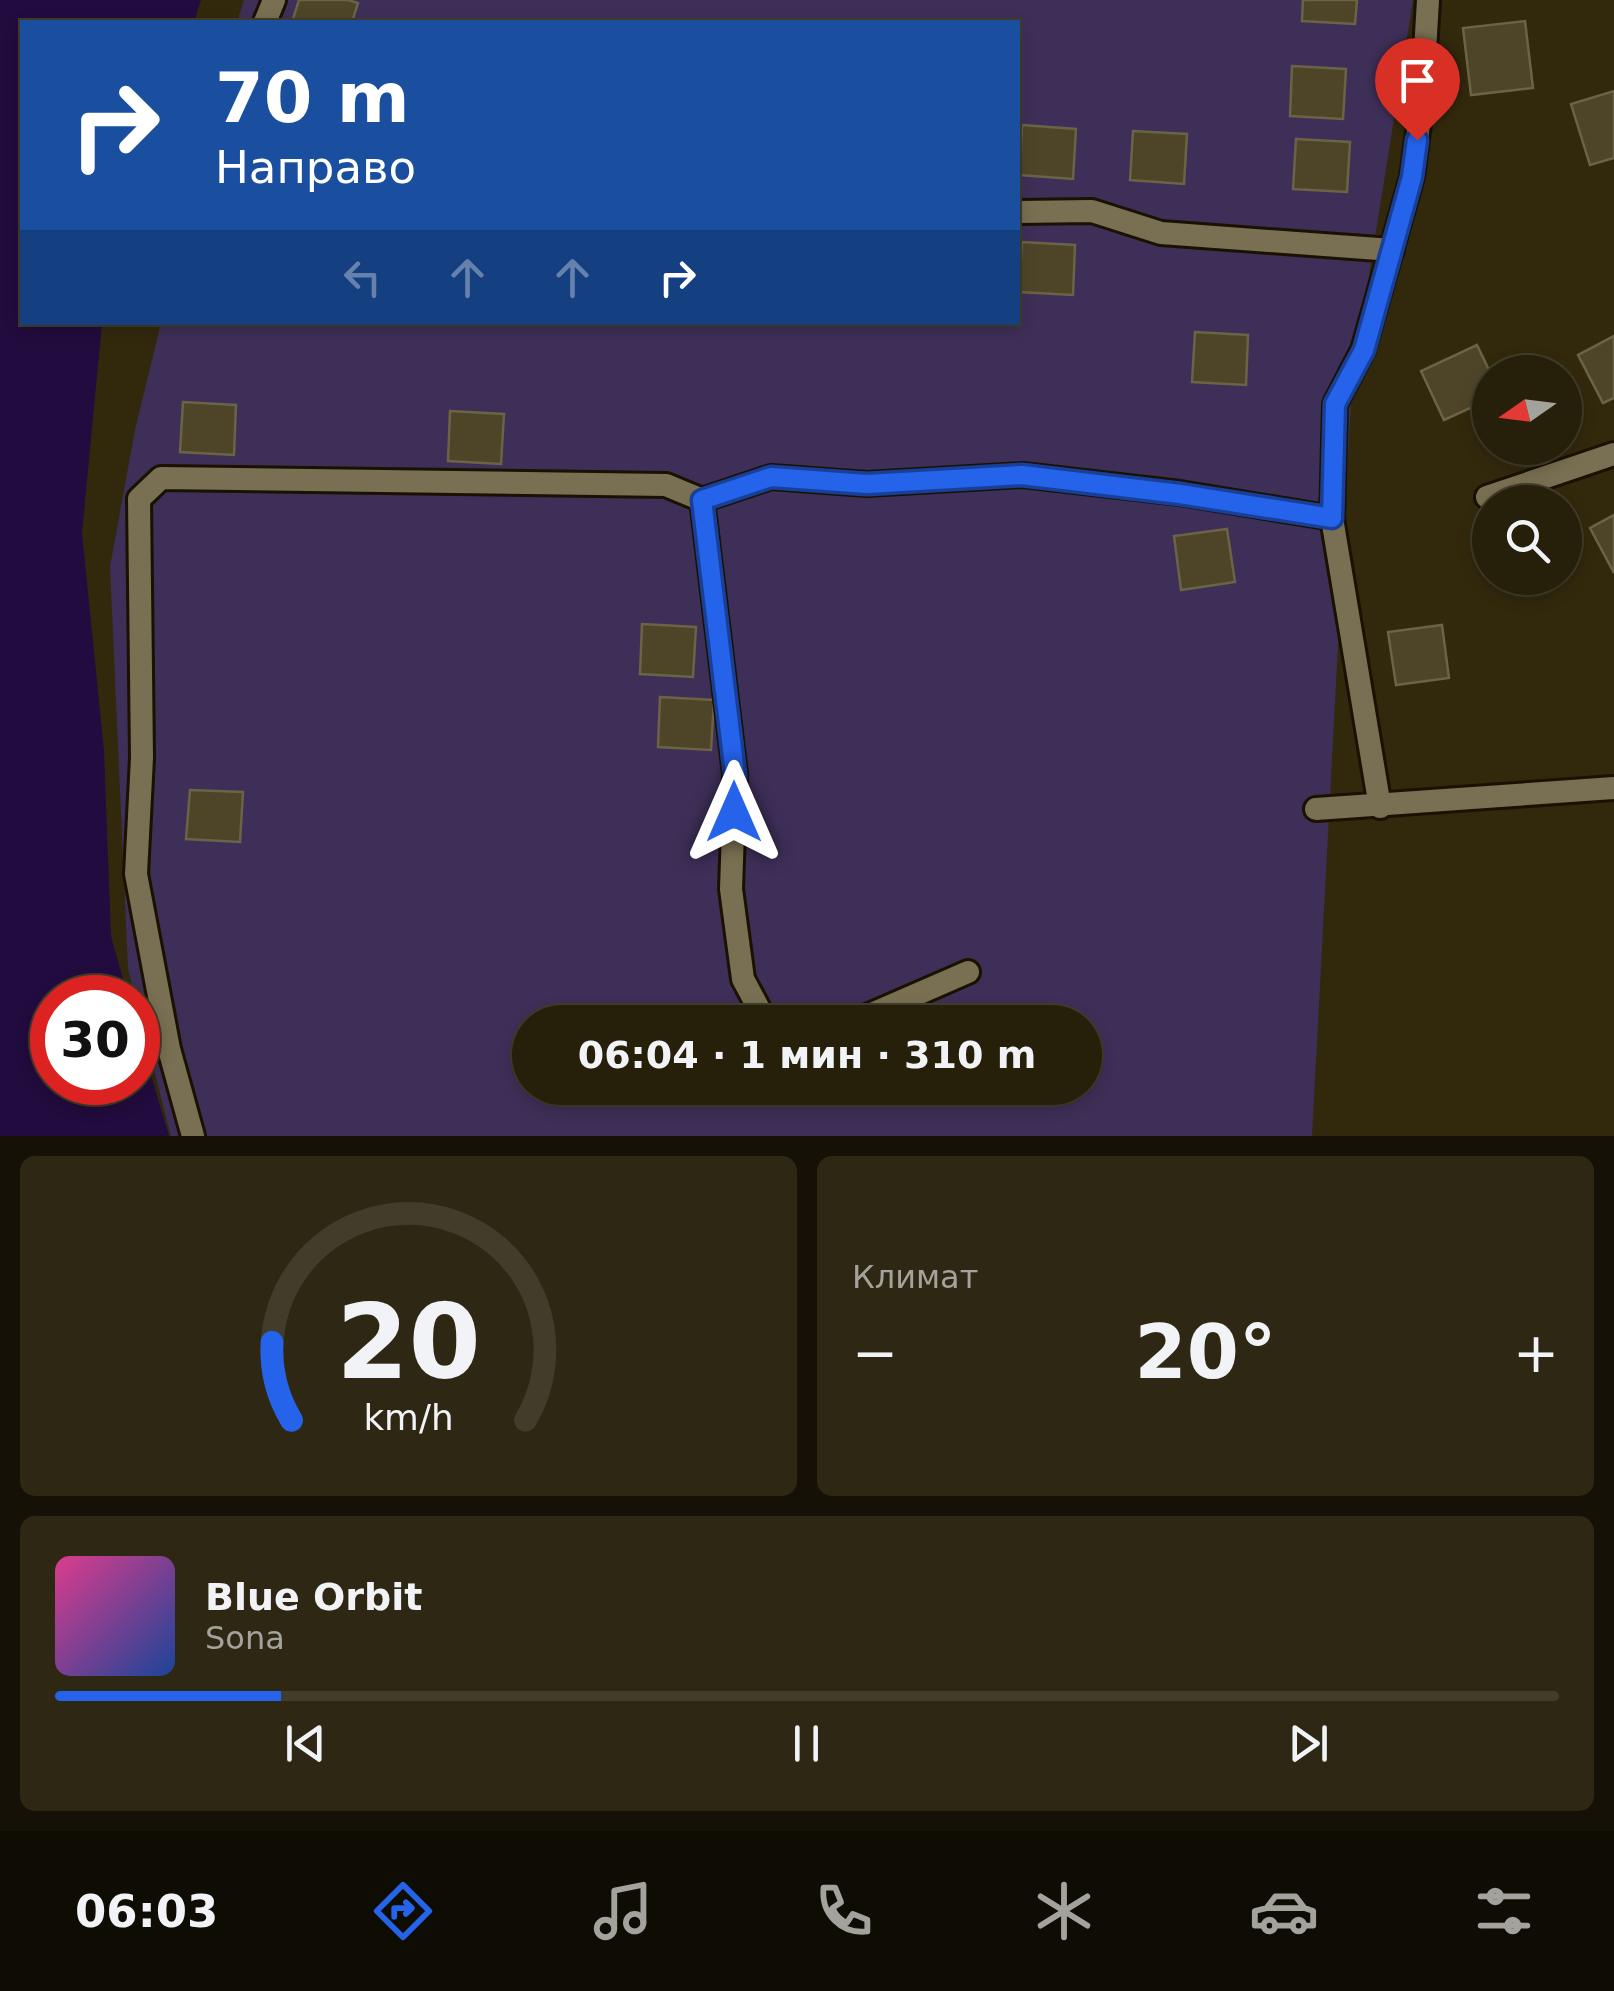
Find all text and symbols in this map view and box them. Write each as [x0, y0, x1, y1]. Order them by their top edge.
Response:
pin [1375, 38, 1460, 141]
icon: arrive [1390, 53, 1445, 108]
text: 70 m [215, 57, 410, 139]
icon: right [50, 60, 180, 190]
text: Направо [215, 141, 416, 194]
icon: left [335, 250, 390, 305]
icon: ahead [440, 250, 495, 305]
icon: ahead [545, 250, 600, 305]
icon: right [650, 250, 705, 305]
north arrow [1472, 355, 1582, 465]
map controls [1472, 355, 1582, 595]
button: search [1472, 485, 1582, 595]
position arrow [682, 760, 786, 864]
speed limit sign: 30 [30, 975, 160, 1105]
text: 06:04 · 1 мин · 310 m [578, 1033, 1036, 1077]
text: Климат [852, 1258, 978, 1296]
text: 20 [336, 1281, 481, 1403]
text: 20° [1135, 1308, 1276, 1396]
text: − [852, 1321, 898, 1385]
text: + [1513, 1321, 1559, 1385]
text: km/h [363, 1397, 454, 1438]
text: Blue Orbit [205, 1575, 422, 1619]
text: Sona [205, 1619, 285, 1657]
icon: previous [278, 1716, 333, 1771]
icon: pause [779, 1716, 834, 1771]
icon: next [1281, 1716, 1336, 1771]
icon: directions [368, 1876, 438, 1946]
icon: music [588, 1876, 658, 1946]
icon: phone [809, 1876, 879, 1946]
icon: climate [1029, 1876, 1099, 1946]
icon: car [1249, 1876, 1319, 1946]
icon: filters [1469, 1876, 1539, 1946]
text: 06:03 [75, 1885, 218, 1938]

